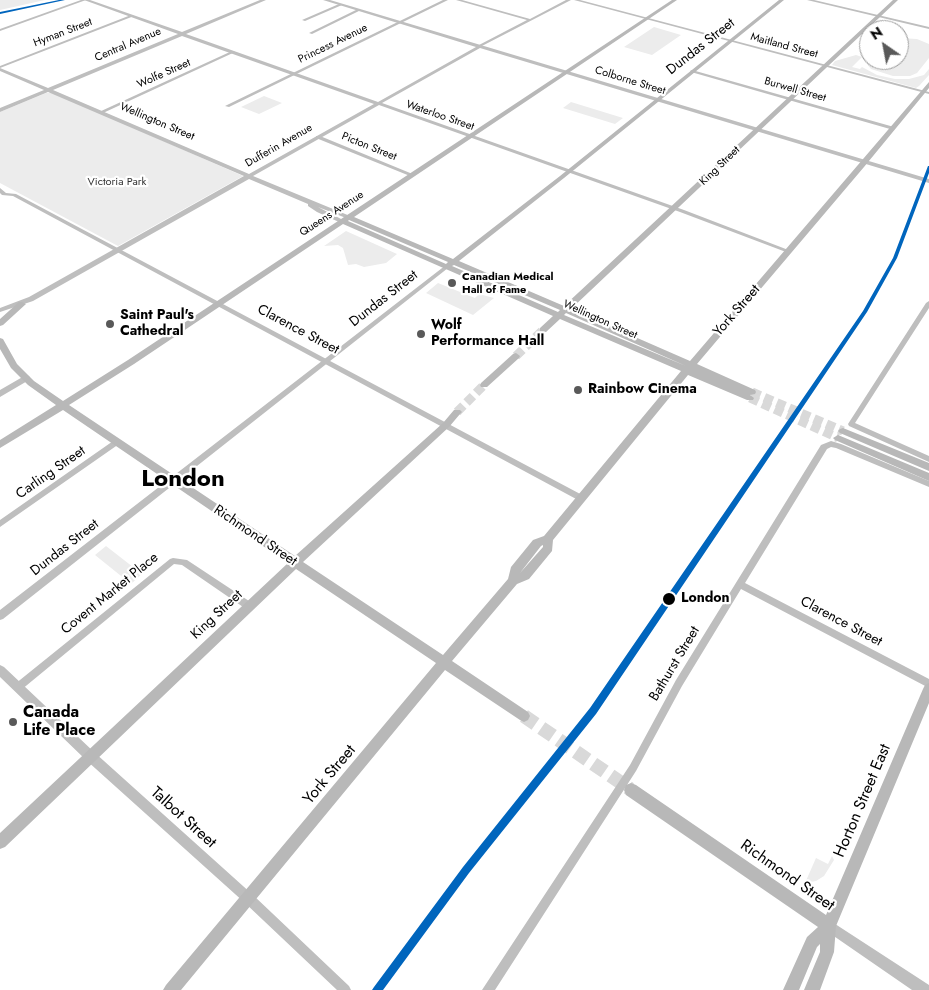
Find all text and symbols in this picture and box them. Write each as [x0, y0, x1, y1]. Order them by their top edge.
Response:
street label: Dundas Street [663, 15, 739, 79]
street label: Hyman Street [32, 16, 94, 50]
north arrow [859, 20, 909, 70]
street label: Princess Avenue [296, 22, 370, 66]
text: N [866, 22, 886, 45]
street label: Central Avenue [93, 25, 163, 65]
street label: Maitland Street [749, 31, 819, 61]
street label: Wolfe Street [135, 56, 193, 92]
street label: Colborne Street [593, 64, 667, 98]
street label: Burwell Street [763, 75, 827, 105]
street label: Waterloo Street [404, 98, 476, 134]
street label: Wellington Street [118, 100, 196, 144]
street label: Dufferin Avenue [243, 121, 315, 171]
street label: Picton Street [340, 130, 398, 164]
street label: King Street [697, 144, 743, 188]
park label: Victoria Park [88, 175, 146, 189]
street label: Queens Avenue [298, 188, 366, 240]
street label: Dundas Street [346, 267, 422, 331]
place label: Canadian Medical Hall of Fame [462, 270, 554, 296]
marker: Canadian Medical Hall of Fame [446, 277, 458, 289]
street label: York Street [710, 282, 764, 340]
street label: Wellington Street [561, 298, 639, 342]
street label: Clarence Street [254, 301, 342, 359]
place label: Saint Paul's Cathedral [120, 308, 194, 341]
marker: Saint Paul's Cathedral [104, 318, 116, 330]
place label: Wolf Performance Hall [431, 318, 544, 351]
marker: Wolf Performance Hall [415, 328, 427, 340]
place label: Rainbow Cinema [588, 382, 697, 398]
marker: Rainbow Cinema [572, 384, 584, 396]
street label: Carling Street [13, 443, 89, 503]
district label: London [141, 466, 225, 494]
street label: Richmond Street [210, 502, 300, 570]
street label: Dundas Street [27, 516, 103, 580]
street label: Covent Market Place [58, 550, 162, 638]
street label: King Street [188, 587, 246, 643]
marker: London [661, 591, 677, 607]
place label: London [681, 591, 730, 607]
street label: Clarence Street [797, 593, 885, 651]
street label: Bathurst Street [646, 624, 704, 704]
place label: Canada Life Place [23, 703, 95, 741]
marker: Canada Life Place [7, 716, 19, 728]
street label: York Street [300, 741, 360, 809]
street label: Horton Street East [830, 741, 896, 861]
street label: Talbot Street [146, 783, 220, 853]
street label: Richmond Street [736, 836, 838, 916]

